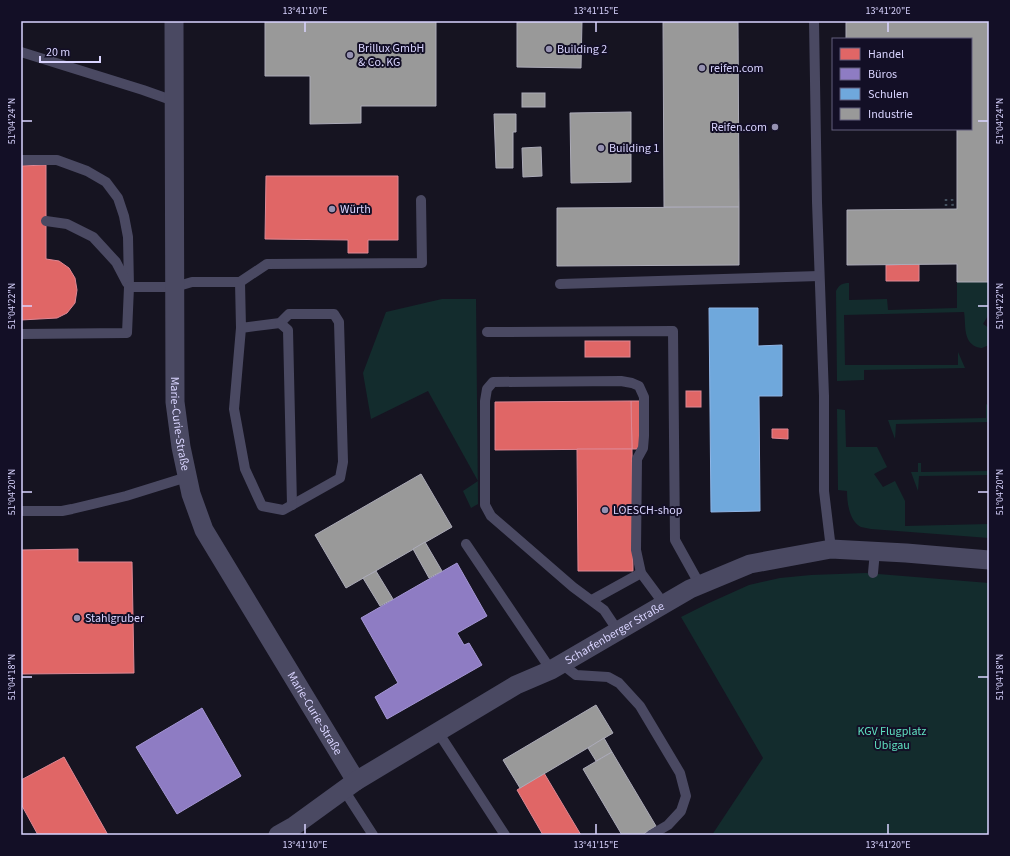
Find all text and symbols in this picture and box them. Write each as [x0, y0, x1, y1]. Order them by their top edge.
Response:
text: 13°41'10"E [282, 4, 328, 18]
text: 13°41'15"E [573, 4, 619, 18]
text: 13°41'20"E [865, 4, 911, 18]
scale bar [40, 38, 100, 64]
legend [832, 38, 972, 130]
place label: Brillux GmbH & Co. KG [358, 40, 424, 71]
place label: Building 2 [557, 41, 607, 58]
text: 20 m [46, 44, 70, 61]
marker: Building 2 [544, 44, 554, 54]
text: Handel [868, 46, 904, 63]
marker: Brillux GmbH & Co. KG [345, 50, 355, 60]
place label: reifen.com [710, 60, 763, 77]
marker: reifen.com [697, 63, 707, 73]
text: Büros [868, 66, 897, 83]
text: Schulen [868, 86, 909, 103]
text: 51°04'24"N [5, 98, 19, 144]
text: 51°04'24"N [993, 98, 1007, 144]
text: Industrie [868, 106, 913, 123]
place label: Reifen.com [711, 119, 767, 136]
marker: Reifen.com [770, 122, 780, 132]
place label: Building 1 [609, 140, 659, 157]
marker: Building 1 [596, 143, 606, 153]
place label: Würth [340, 201, 371, 218]
marker: Würth [327, 204, 337, 214]
text: 51°04'22"N [5, 283, 19, 329]
text: 51°04'22"N [993, 283, 1007, 329]
street label: Marie-Curie-Straße [166, 377, 194, 472]
text: 51°04'20"N [5, 469, 19, 515]
text: 51°04'20"N [993, 469, 1007, 515]
place label: LOESCH-shop [613, 502, 683, 519]
marker: LOESCH-shop [600, 505, 610, 515]
street label: Scharfenberger Straße [562, 598, 668, 669]
place label: Stahlgruber [85, 610, 145, 627]
marker: Stahlgruber [72, 613, 82, 623]
text: 51°04'18"N [5, 654, 19, 700]
text: 51°04'18"N [993, 654, 1007, 700]
street label: Marie-Curie-Straße [283, 669, 346, 759]
park label: KGV Flugplatz Übigau [858, 723, 926, 754]
text: 13°41'10"E [282, 838, 328, 852]
text: 13°41'15"E [573, 838, 619, 852]
text: 13°41'20"E [865, 838, 911, 852]

